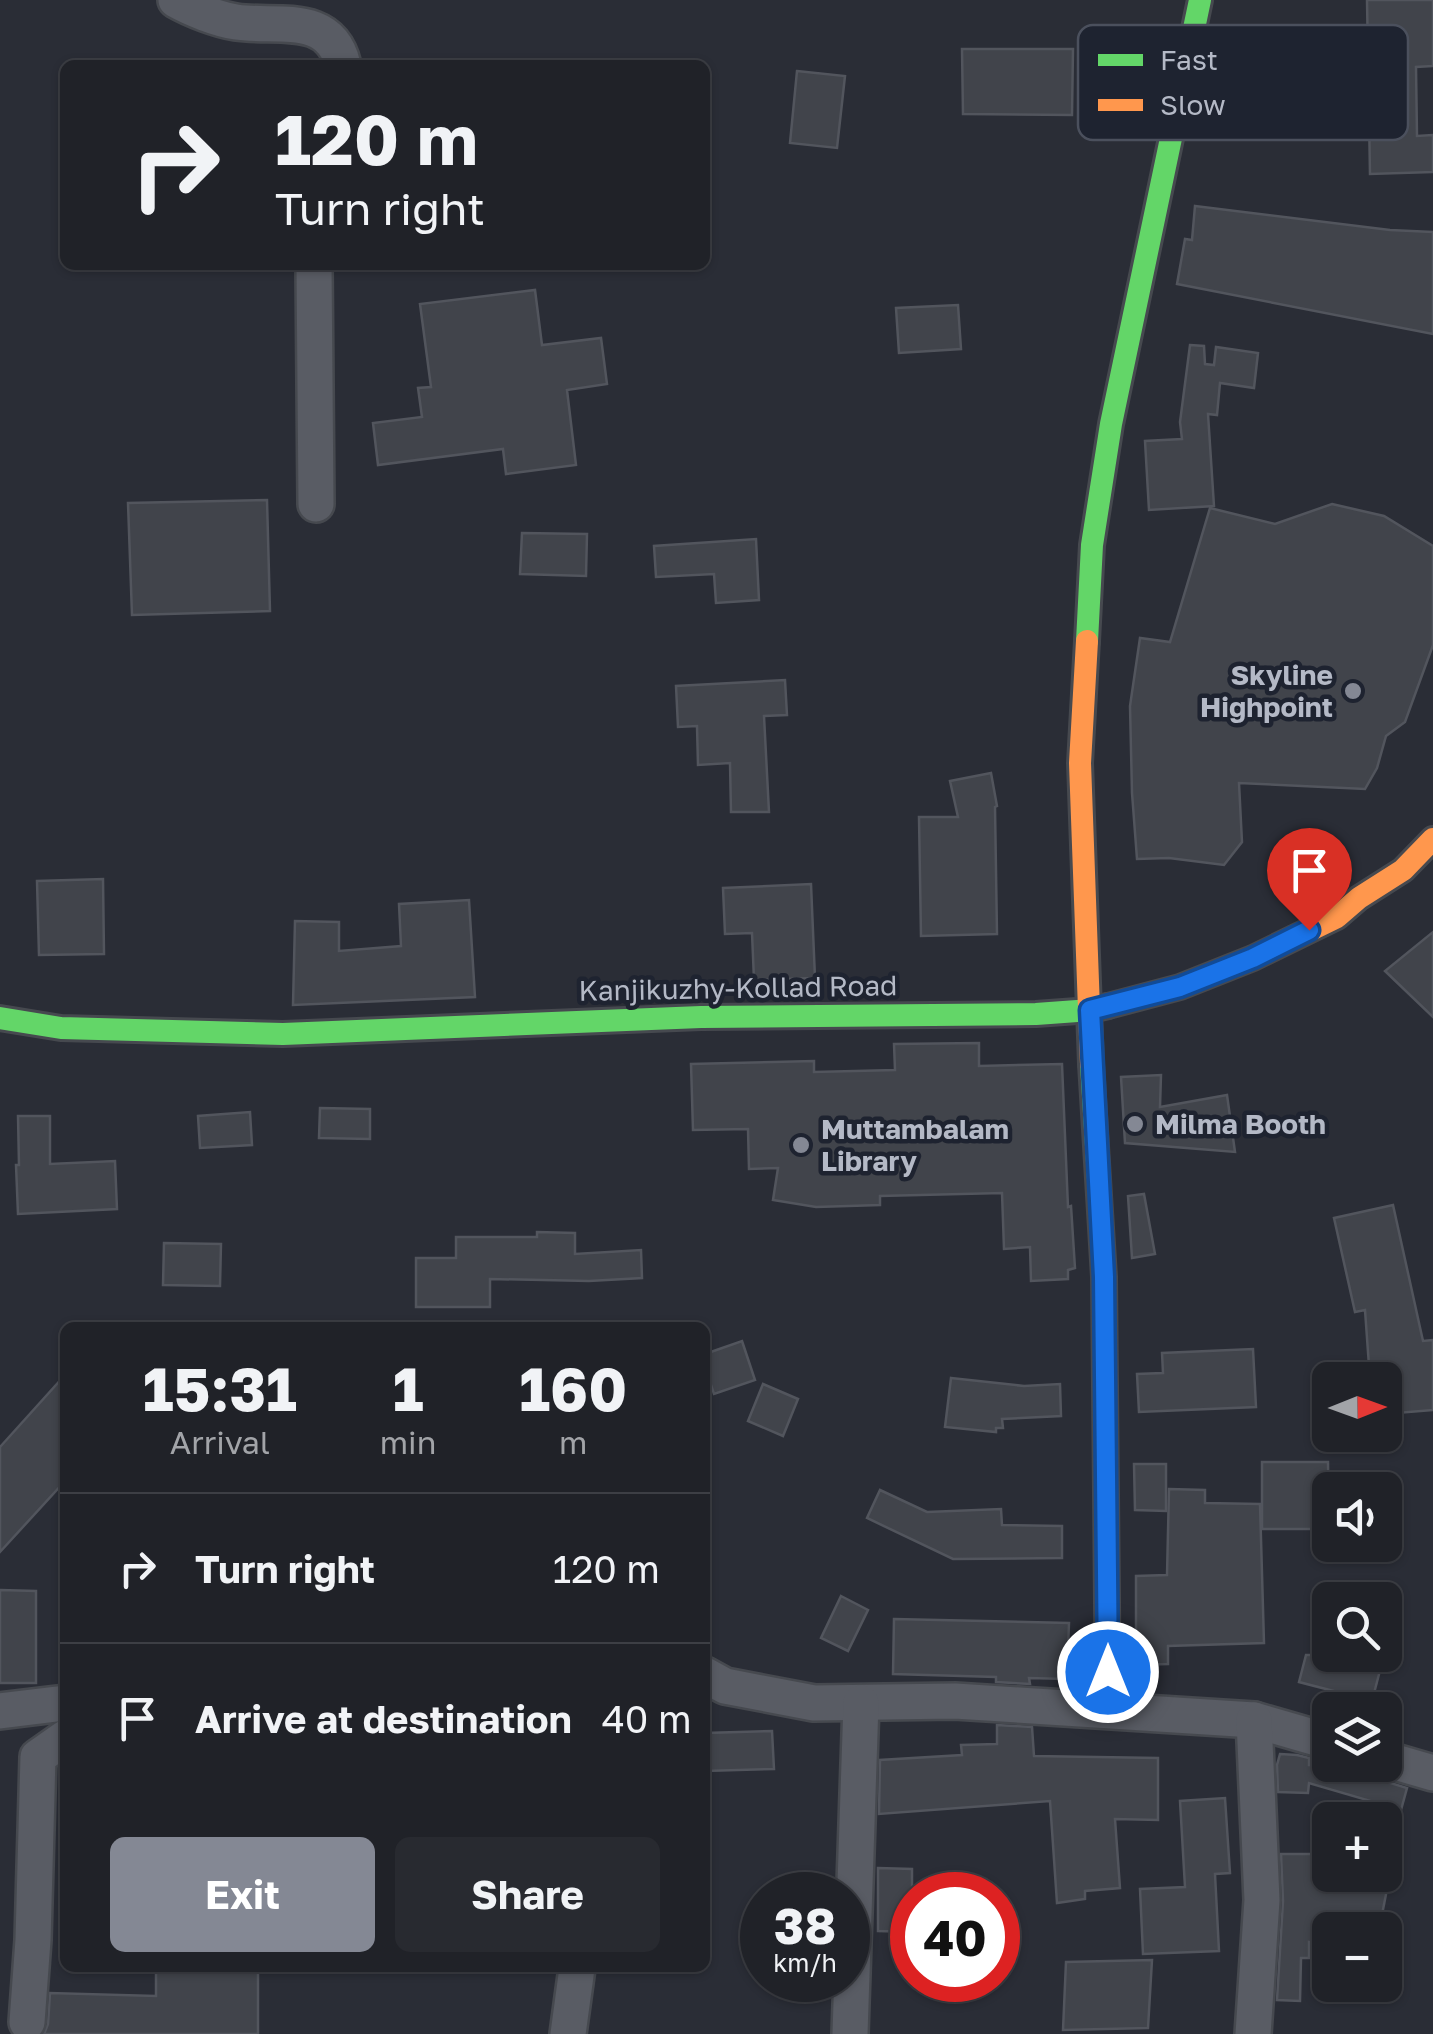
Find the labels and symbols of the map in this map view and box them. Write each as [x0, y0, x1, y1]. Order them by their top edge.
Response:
legend [1078, 25, 1408, 140]
text: Fast [1160, 43, 1218, 76]
text: Slow [1160, 88, 1226, 121]
place label: Skyline Highpoint [1200, 658, 1333, 723]
marker: Skyline Highpoint [1342, 680, 1364, 702]
pin [1267, 828, 1352, 931]
street label: Kanjikuzhy-Kollad Road [578, 968, 898, 1007]
place label: Milma Booth [1155, 1107, 1326, 1140]
place label: Muttambalam Library [821, 1112, 1009, 1177]
marker: Milma Booth [1124, 1113, 1146, 1135]
marker: Muttambalam Library [790, 1134, 812, 1156]
north arrow [1312, 1362, 1402, 1452]
position arrow [1056, 1620, 1160, 1724]
speed limit sign: 40 [890, 1872, 1020, 2002]

